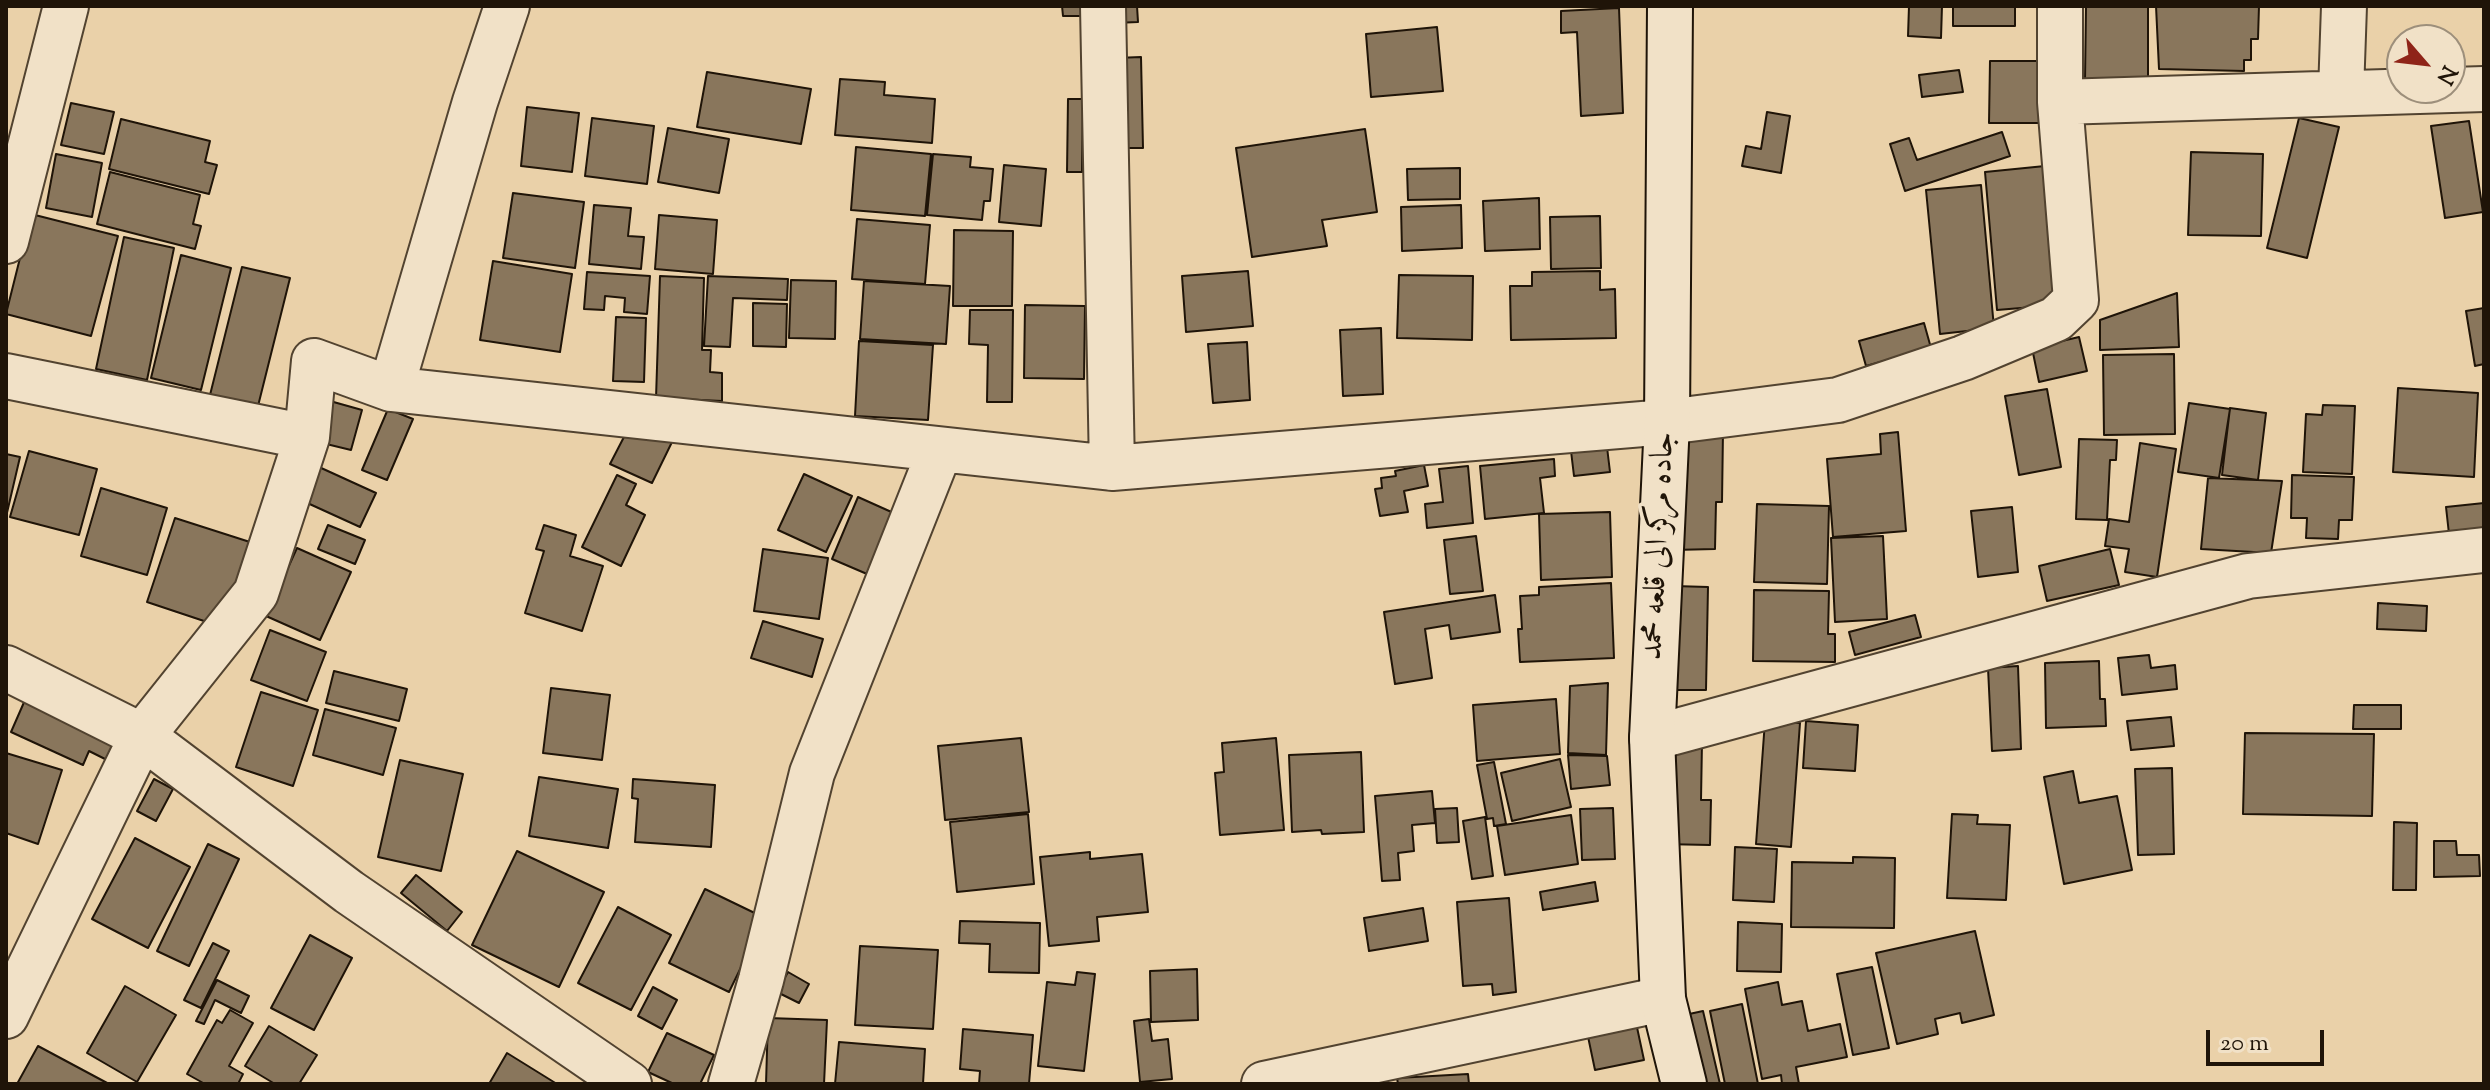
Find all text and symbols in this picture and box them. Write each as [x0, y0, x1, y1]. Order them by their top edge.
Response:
north arrow [2386, 24, 2466, 104]
text: N [2427, 59, 2464, 90]
street label: جاده مرکز الی قلعه محمد [1636, 431, 1686, 661]
scale bar [2210, 1014, 2328, 1064]
text: 20 m [2220, 1027, 2269, 1061]

